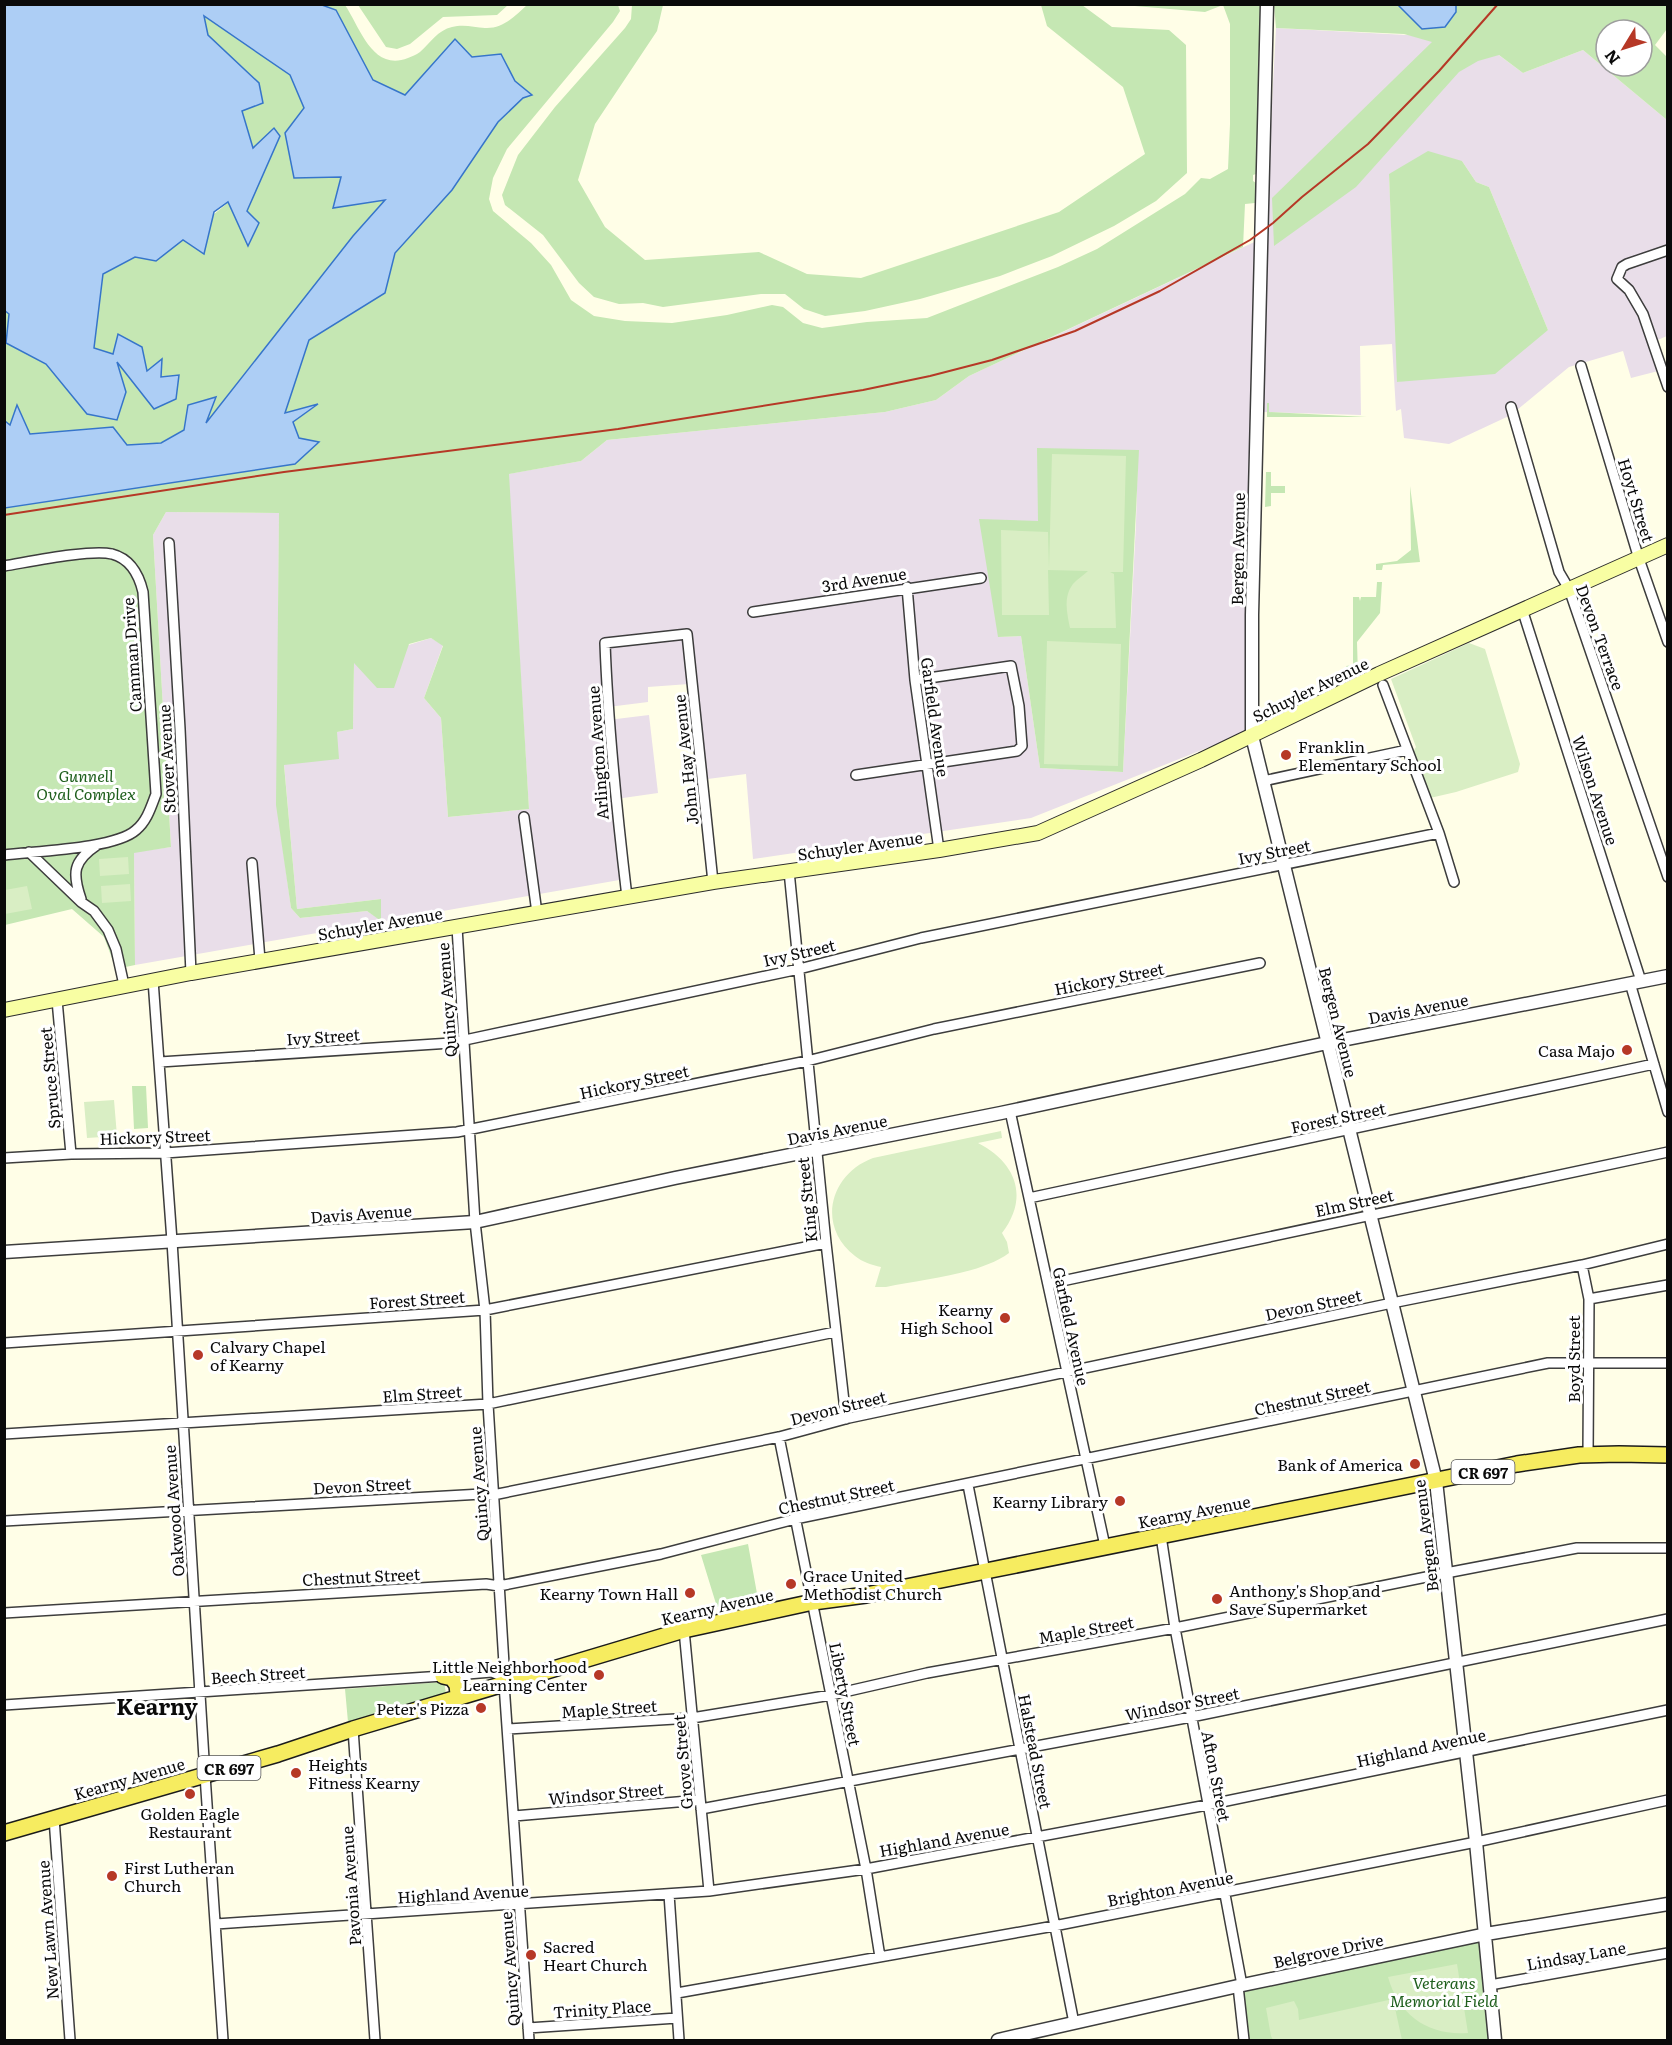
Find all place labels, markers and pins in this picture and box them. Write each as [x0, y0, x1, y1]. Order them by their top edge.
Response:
place label: Franklin Elementary School [1298, 734, 1442, 776]
marker: Franklin Elementary School [1279, 748, 1293, 762]
place label: Casa Majo [1538, 1038, 1615, 1062]
marker: Casa Majo [1620, 1043, 1634, 1057]
place label: Kearny High School [900, 1297, 994, 1339]
marker: Kearny High School [998, 1311, 1012, 1325]
place label: Calvary Chapel of Kearny [210, 1334, 326, 1376]
marker: Calvary Chapel of Kearny [191, 1348, 205, 1362]
place label: Bank of America [1277, 1452, 1403, 1476]
marker: Bank of America [1408, 1457, 1422, 1471]
place label: Kearny Library [992, 1489, 1109, 1513]
marker: Kearny Library [1113, 1494, 1127, 1508]
place label: Grace United Methodist Church [803, 1563, 943, 1605]
marker: Grace United Methodist Church [784, 1577, 798, 1591]
place label: Anthony's Shop and Save Supermarket [1229, 1578, 1381, 1620]
place label: Kearny Town Hall [540, 1581, 678, 1605]
marker: Kearny Town Hall [683, 1586, 697, 1600]
marker: Anthony's Shop and Save Supermarket [1210, 1592, 1224, 1606]
place label: Little Neighborhood Learning Center [432, 1654, 587, 1696]
marker: Little Neighborhood Learning Center [592, 1668, 606, 1682]
place label: Peter's Pizza [376, 1696, 469, 1720]
marker: Peter's Pizza [474, 1701, 488, 1715]
place label: Heights Fitness Kearny [308, 1752, 421, 1794]
marker: Heights Fitness Kearny [289, 1766, 303, 1780]
marker: Golden Eagle Restaurant [183, 1787, 197, 1801]
place label: Golden Eagle Restaurant [140, 1801, 240, 1843]
place label: First Lutheran Church [124, 1855, 235, 1897]
marker: First Lutheran Church [105, 1869, 119, 1883]
place label: Sacred Heart Church [543, 1934, 648, 1976]
marker: Sacred Heart Church [524, 1948, 538, 1962]

